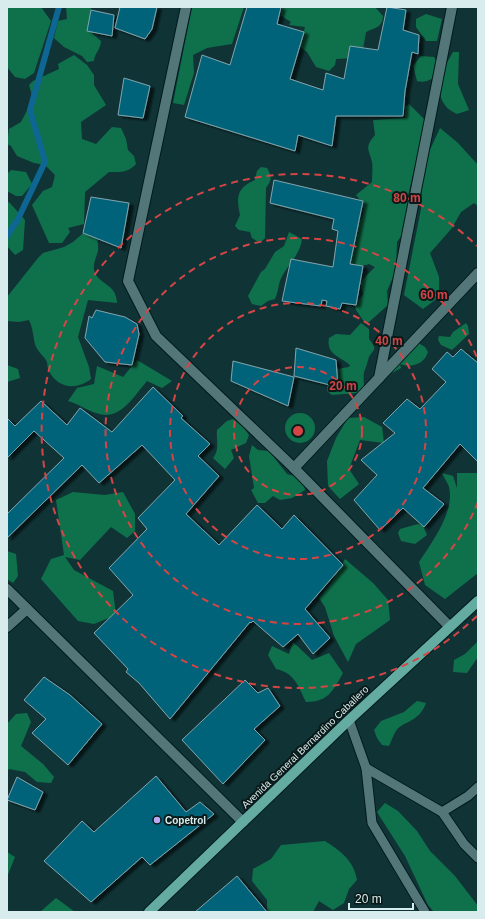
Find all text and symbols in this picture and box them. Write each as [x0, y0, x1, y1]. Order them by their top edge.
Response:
text: 80 m [393, 191, 421, 205]
text: 60 m [420, 288, 448, 302]
text: 40 m [375, 334, 403, 348]
text: 20 m [329, 379, 357, 393]
centre of rings [291, 424, 305, 438]
street label: Avenida General Bernardino Caballero [239, 683, 371, 811]
marker: Copetrol [152, 815, 162, 825]
place label: Copetrol [165, 815, 206, 826]
scale bar [349, 885, 413, 911]
text: 20 m [355, 892, 382, 906]

